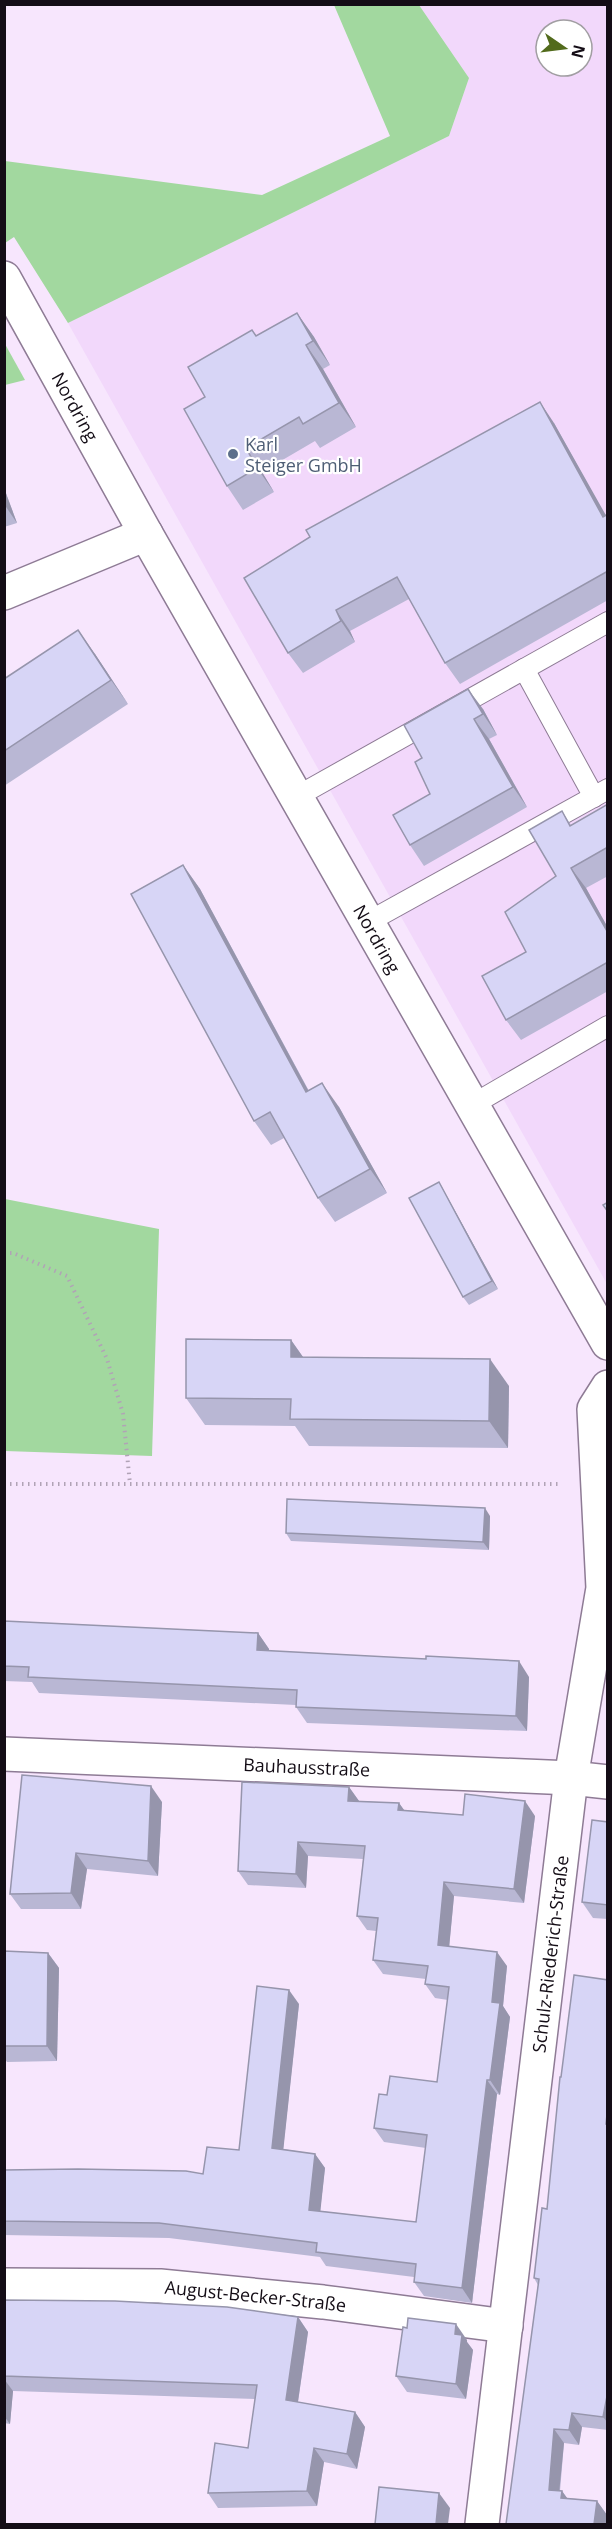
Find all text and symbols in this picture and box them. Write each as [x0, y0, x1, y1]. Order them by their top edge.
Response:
north arrow [534, 18, 594, 78]
text: N [566, 43, 591, 61]
street label: Nordring [46, 368, 104, 446]
place label: Karl Steiger GmbH [245, 432, 362, 477]
marker: Karl Steiger GmbH [226, 447, 240, 461]
street label: Nordring [348, 900, 406, 978]
street label: Bauhausstraße [243, 1752, 371, 1781]
street label: Schulz-Riederich-Straße [526, 1854, 574, 2054]
street label: August-Becker-Straße [164, 2275, 348, 2317]

